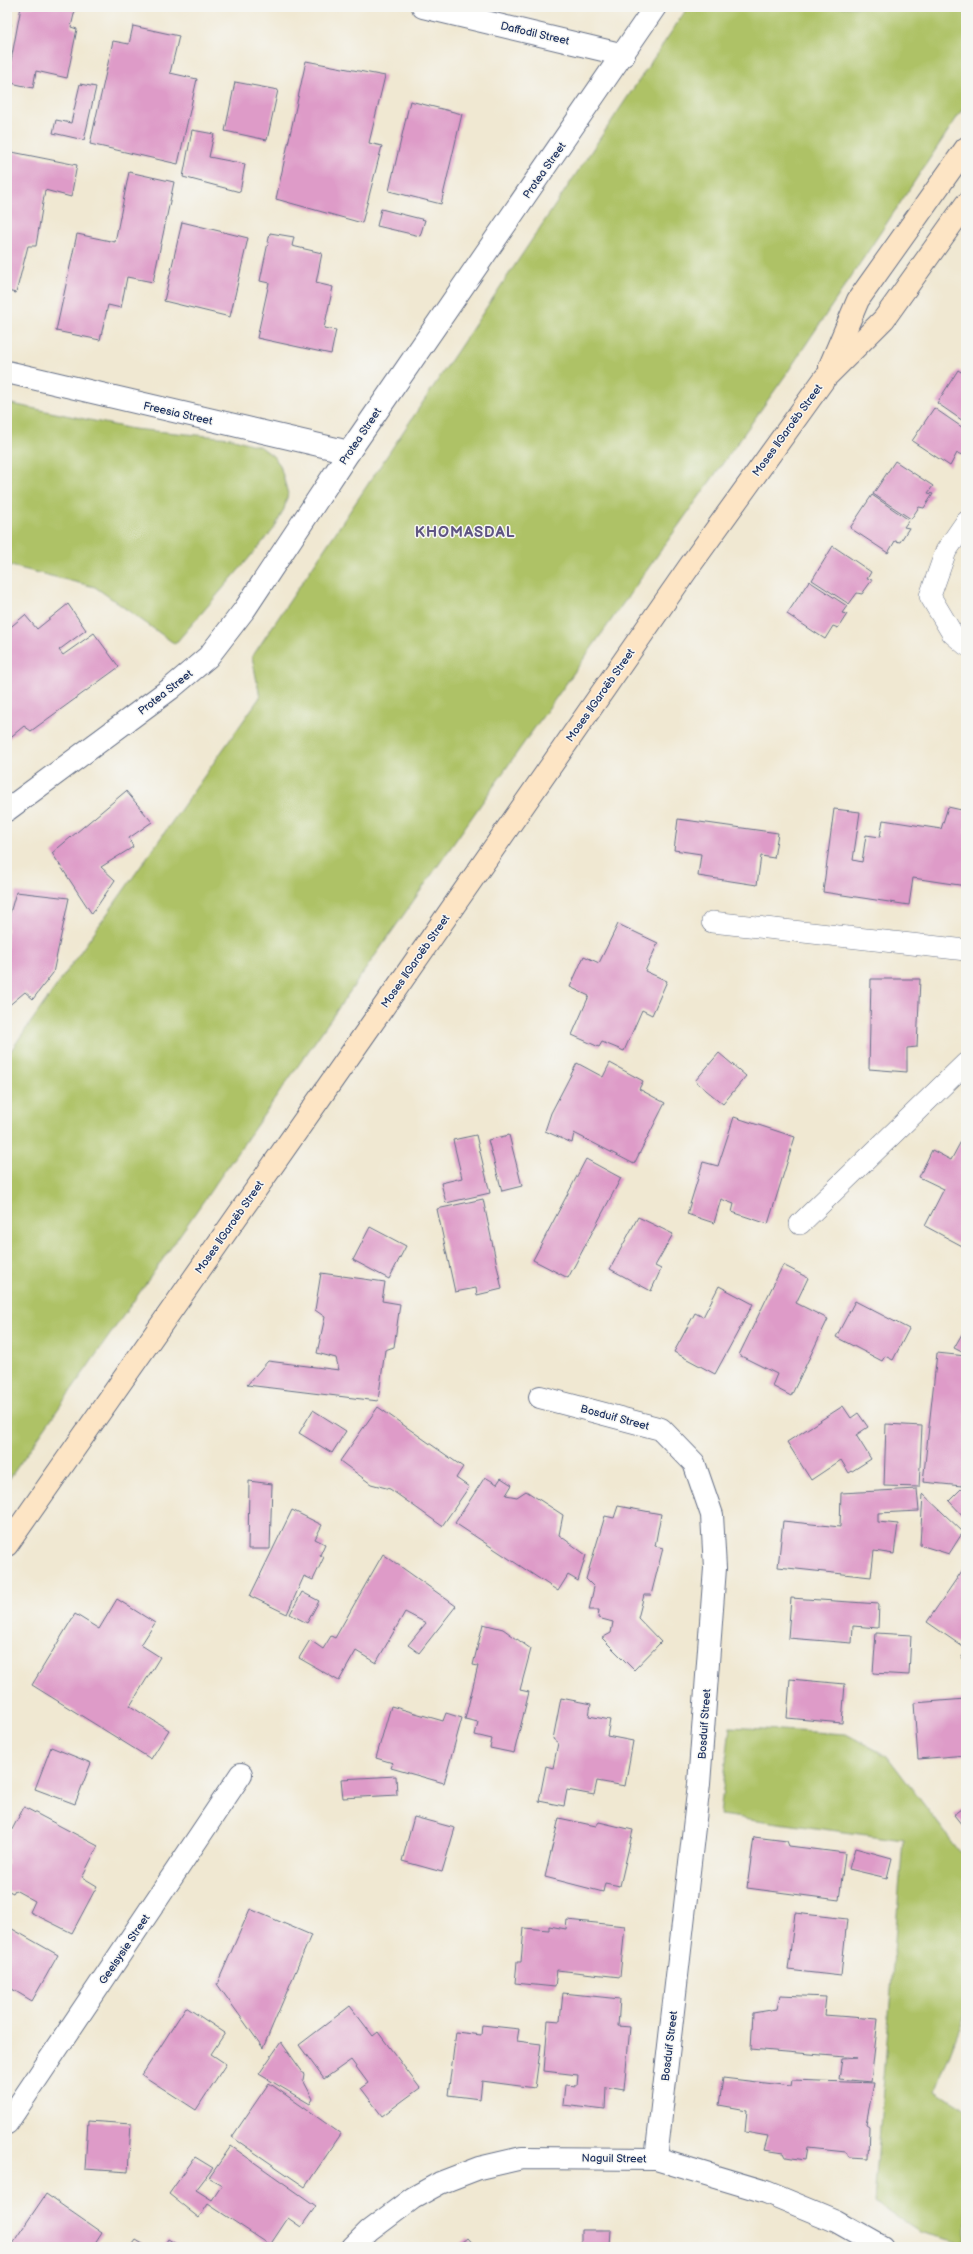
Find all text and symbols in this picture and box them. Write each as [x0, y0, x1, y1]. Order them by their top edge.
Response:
street label: Daffodil Street [499, 19, 571, 48]
street label: Protea Street [520, 139, 569, 201]
street label: Moses ǁGaroëb Street [750, 381, 826, 479]
street label: Freesia Street [142, 399, 214, 428]
street label: Protea Street [337, 405, 384, 467]
district label: KHOMASDAL [415, 523, 515, 542]
street label: Moses ǁGaroëb Street [563, 646, 638, 744]
street label: Protea Street [135, 667, 196, 718]
street label: Moses ǁGaroëb Street [378, 912, 453, 1010]
street label: Moses ǁGaroëb Street [192, 1178, 267, 1276]
street label: Bosduif Street [579, 1402, 651, 1433]
street label: Bosduif Street [696, 1688, 713, 1760]
street label: Geelsysie Street [96, 1911, 153, 1987]
street label: Bosduif Street [659, 2010, 680, 2082]
street label: Naguil Street [581, 2151, 647, 2166]

